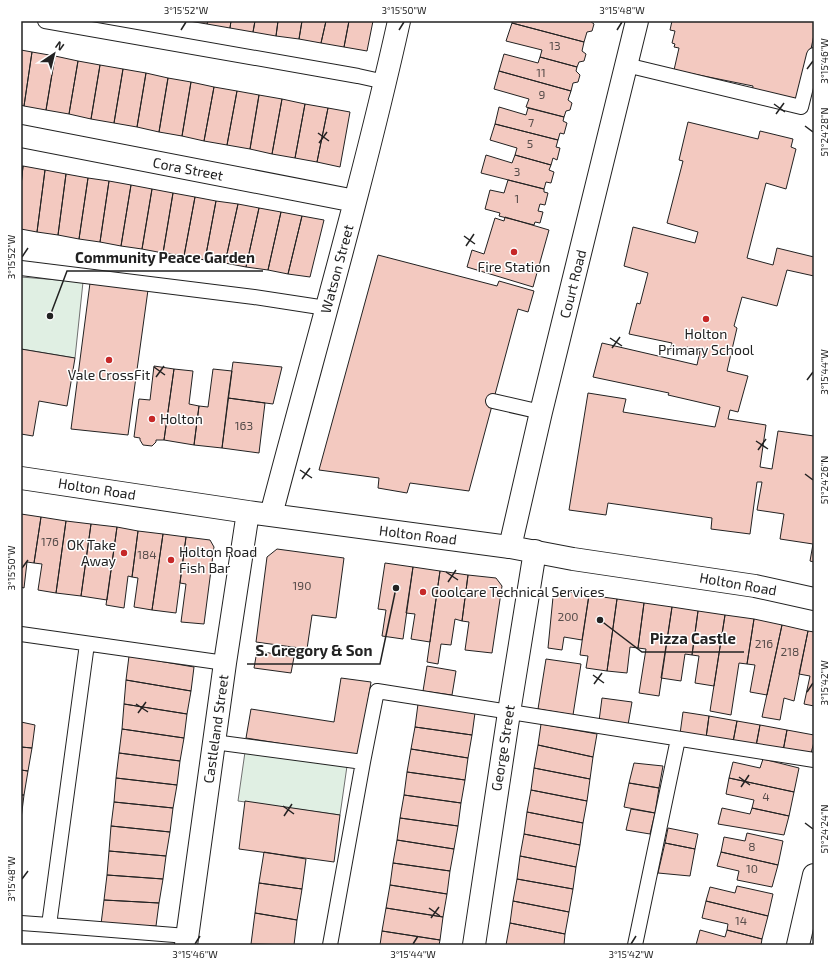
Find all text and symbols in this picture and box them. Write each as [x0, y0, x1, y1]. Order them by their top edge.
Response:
text: 3°15'52"W [164, 4, 209, 16]
text: 3°15'50"W [381, 4, 427, 16]
text: 3°15'48"W [599, 4, 645, 16]
north arrow [34, 34, 74, 74]
text: N [53, 38, 67, 53]
house number: 13 [549, 38, 561, 52]
text: 3°15'46"W [818, 38, 830, 84]
house number: 11 [536, 65, 546, 79]
house number: 9 [539, 87, 546, 101]
text: 51°24'28"N [818, 107, 830, 157]
house number: 7 [528, 115, 534, 129]
house number: 5 [527, 136, 533, 150]
street label: Cora Street [151, 153, 225, 184]
house number: 3 [514, 164, 520, 178]
house number: 1 [515, 191, 519, 205]
street label: Watson Street [316, 223, 357, 315]
text: 3°15'52"W [5, 234, 17, 279]
callout: Community Peace Garden [67, 244, 263, 271]
marker: Fire Station [509, 247, 519, 257]
text: Community Peace Garden [75, 248, 255, 267]
street label: Court Road [556, 248, 589, 320]
place label: Fire Station [478, 258, 550, 275]
marker: Holton Primary School [701, 314, 711, 324]
place label: Holton Primary School [658, 325, 755, 358]
text: 3°15'44"W [818, 349, 830, 395]
marker: Vale CrossFit [104, 355, 114, 365]
place label: Vale CrossFit [68, 366, 150, 383]
place label: Holton [160, 410, 203, 427]
marker: Holton [147, 414, 157, 424]
house number: 163 [235, 418, 253, 432]
text: 51°24'26"N [818, 456, 830, 504]
street label: Holton Road [57, 474, 137, 503]
street label: Holton Road [378, 521, 458, 548]
house number: 176 [41, 534, 59, 548]
place label: OK Take Away [67, 536, 117, 569]
place label: Holton Road Fish Bar [179, 543, 257, 576]
text: 3°15'50"W [5, 545, 17, 591]
house number: 184 [137, 547, 157, 561]
marker: OK Take Away [119, 548, 129, 558]
marker: Holton Road Fish Bar [166, 555, 176, 565]
street label: Holton Road [698, 568, 778, 599]
house number: 190 [293, 578, 311, 592]
place label: Coolcare Technical Services [431, 583, 605, 600]
marker: Coolcare Technical Services [418, 587, 428, 597]
house number: 200 [557, 609, 579, 623]
callout: Pizza Castle [642, 625, 744, 652]
text: Pizza Castle [650, 629, 736, 647]
house number: 216 [755, 636, 773, 650]
callout: S. Gregory & Son [247, 637, 380, 664]
text: S. Gregory & Son [256, 641, 372, 660]
house number: 218 [781, 644, 799, 658]
text: 3°15'42"W [818, 660, 830, 706]
street label: Castleland Street [199, 673, 232, 784]
street label: George Street [487, 704, 518, 792]
house number: 4 [762, 789, 770, 803]
text: 51°24'24"N [818, 804, 830, 854]
house number: 8 [748, 839, 756, 853]
text: 3°15'48"W [5, 856, 17, 902]
house number: 10 [746, 861, 758, 875]
house number: 14 [735, 913, 747, 927]
text: 3°15'46"W [172, 948, 218, 960]
text: 3°15'44"W [390, 948, 436, 960]
text: 3°15'42"W [608, 948, 654, 960]

